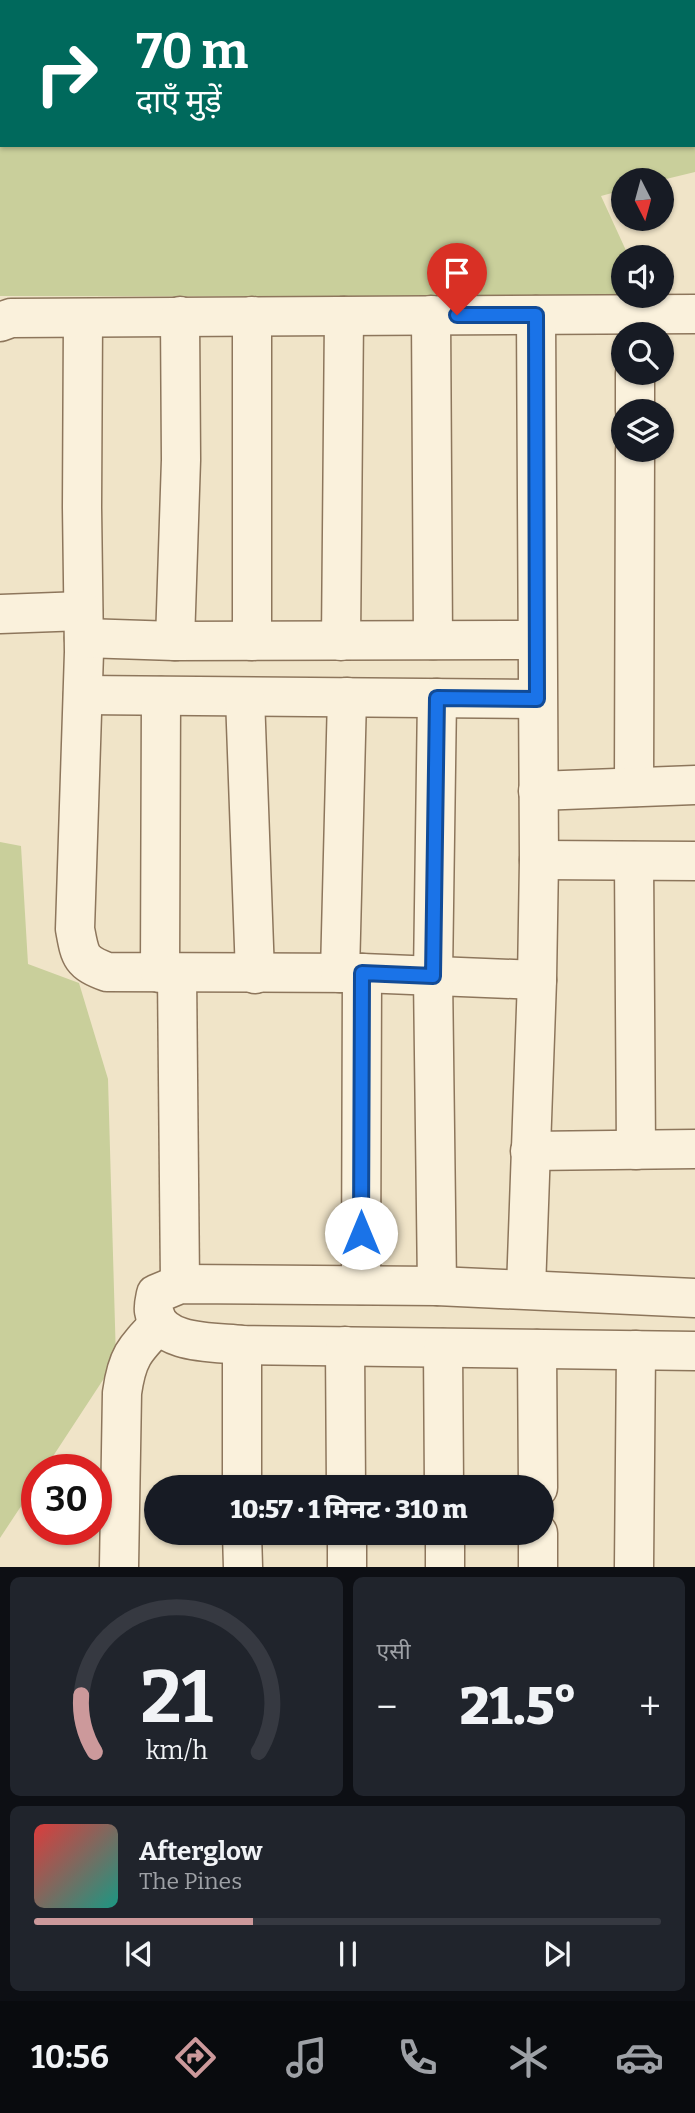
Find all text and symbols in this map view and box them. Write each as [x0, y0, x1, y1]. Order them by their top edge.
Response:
text: 70 m [136, 22, 248, 81]
icon: right [21, 28, 112, 119]
text: दाएँ मुड़ें [136, 82, 222, 120]
north arrow [611, 168, 674, 231]
map controls [611, 168, 674, 462]
pin [427, 243, 487, 315]
button: sound [611, 245, 674, 308]
icon: arrive [438, 254, 476, 292]
button: search [611, 322, 674, 385]
button: layers [611, 399, 674, 462]
position arrow [324, 1196, 398, 1270]
speed limit sign: 30 [21, 1454, 112, 1545]
text: 10:57 · 1 मिनट · 310 m [230, 1494, 468, 1525]
text: एसी [377, 1637, 411, 1665]
text: 21 [140, 1655, 213, 1742]
text: 21.5° [460, 1675, 577, 1738]
text: − [377, 1684, 397, 1730]
text: + [639, 1684, 661, 1730]
text: km/h [145, 1736, 208, 1766]
text: Afterglow [139, 1836, 262, 1867]
text: The Pines [139, 1867, 242, 1895]
icon: previous [120, 1935, 158, 1973]
icon: pause [329, 1935, 367, 1973]
icon: next [538, 1935, 576, 1973]
icon: directions [171, 2033, 220, 2082]
icon: music [282, 2033, 331, 2082]
icon: phone [393, 2033, 442, 2082]
icon: climate [504, 2033, 553, 2082]
icon: car [615, 2033, 664, 2082]
text: 10:56 [31, 2038, 109, 2076]

